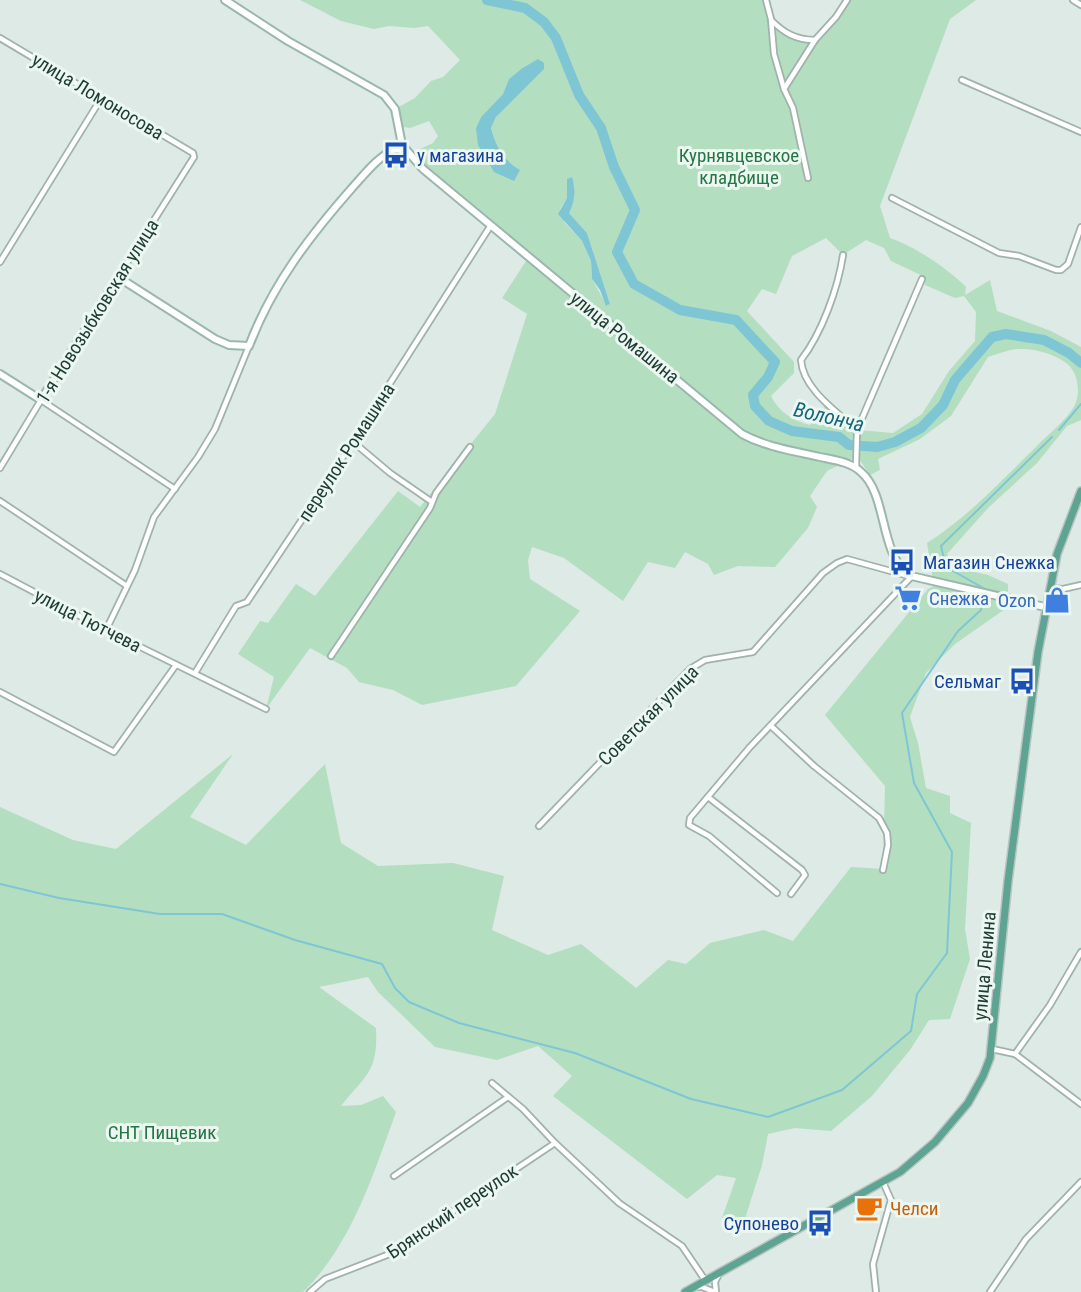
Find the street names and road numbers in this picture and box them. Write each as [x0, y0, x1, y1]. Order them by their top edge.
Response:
street label: улица Ломоносова [28, 48, 168, 145]
street label: 1-я Новозыбковская улица [31, 215, 164, 408]
street label: улица Ромашина [566, 286, 684, 388]
street label: переулок Ромашина [293, 379, 400, 526]
street label: улица Тютчева [30, 584, 145, 657]
street label: Советская улица [593, 660, 703, 770]
street label: улица Ленина [968, 911, 1001, 1021]
street label: Брянский переулок [382, 1159, 522, 1264]

